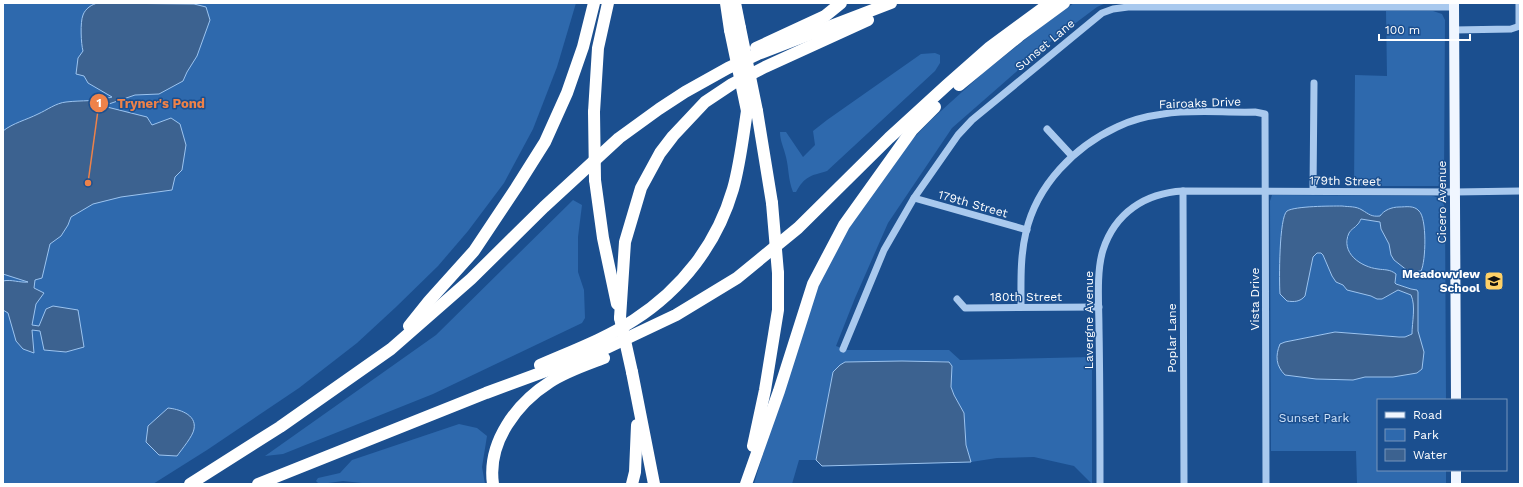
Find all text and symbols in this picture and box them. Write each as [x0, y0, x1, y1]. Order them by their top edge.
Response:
street label: Sunset Lane [1013, 16, 1078, 74]
scale bar [1379, 16, 1470, 42]
text: 100 m [1385, 23, 1420, 37]
callout: Tryner's Pond [89, 91, 213, 116]
street label: Fairoaks Drive [1159, 95, 1241, 111]
text: 1 [96, 96, 102, 110]
text: Tryner's Pond [117, 96, 205, 111]
street label: Cicero Avenue [1435, 160, 1449, 244]
street label: 179th Street [1309, 173, 1381, 189]
street label: 179th Street [937, 187, 1009, 221]
place label: Meadowview School [1402, 267, 1480, 295]
street label: Vista Drive [1248, 268, 1262, 330]
school or university icon: Meadowview School [1483, 270, 1505, 292]
street label: Lavergne Avenue [1082, 271, 1096, 369]
street label: 180th Street [990, 290, 1062, 304]
street label: Poplar Lane [1165, 303, 1179, 373]
legend [1377, 399, 1507, 471]
text: Road [1413, 408, 1442, 422]
park label: Sunset Park [1279, 411, 1349, 425]
text: Park [1413, 428, 1439, 442]
text: Water [1413, 448, 1448, 462]

